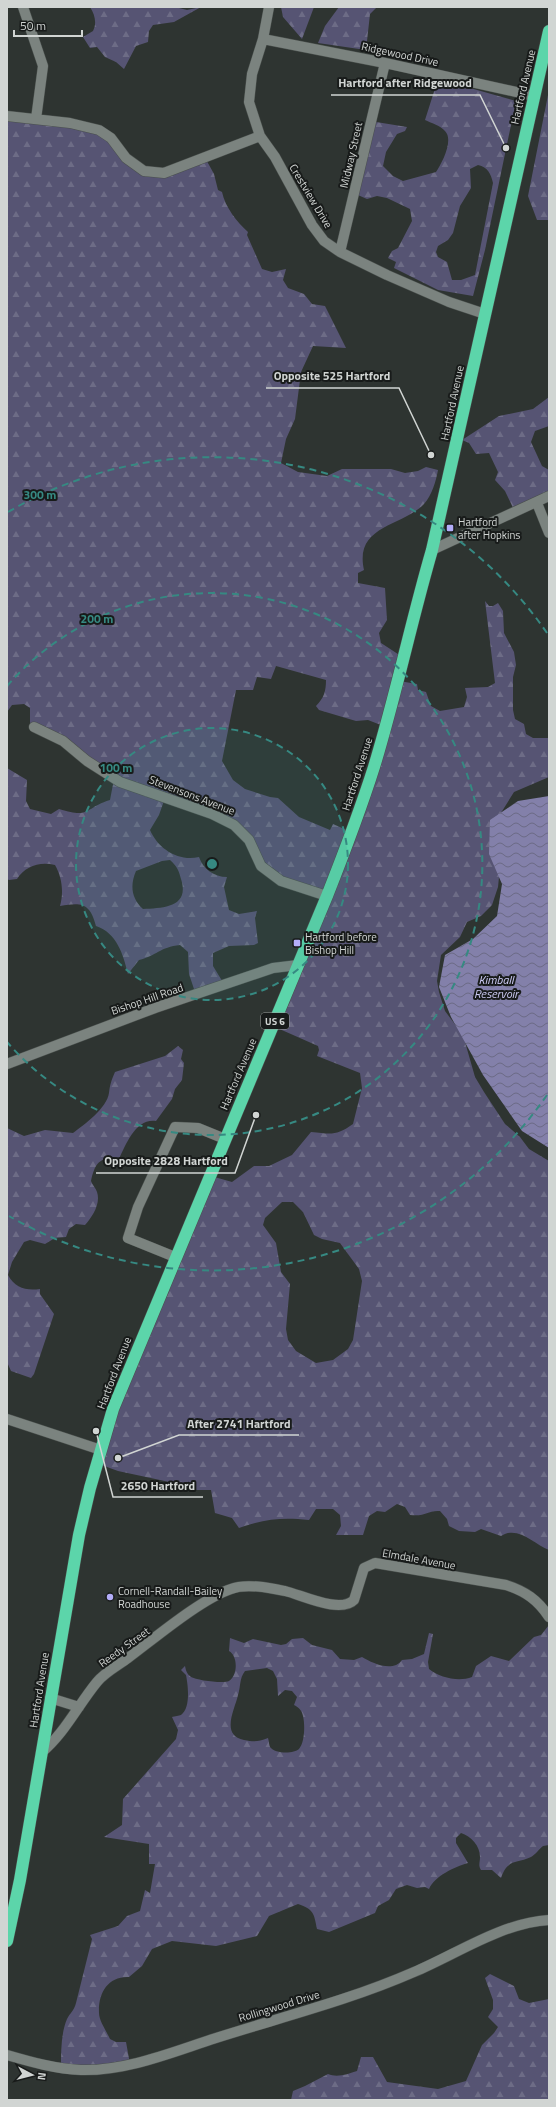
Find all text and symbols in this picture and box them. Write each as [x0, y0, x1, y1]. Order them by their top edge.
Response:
scale bar [14, 12, 82, 38]
text: 50 m [20, 16, 46, 35]
street label: Ridgewood Drive [360, 38, 440, 70]
street label: Hartford Avenue [507, 48, 539, 126]
callout: Hartford after Ridgewood [331, 71, 480, 95]
text: Hartford after Ridgewood [338, 73, 472, 92]
street label: Midway Street [336, 120, 366, 190]
street label: Crestview Drive [286, 161, 337, 231]
callout: Opposite 525 Hartford [266, 364, 399, 388]
street label: Hartford Avenue [436, 364, 468, 442]
text: Opposite 525 Hartford [274, 366, 390, 385]
text: 300 m [24, 485, 56, 504]
place label: Hartford after Hopkins [458, 514, 520, 543]
marker: Hartford after Hopkins [445, 523, 455, 533]
text: 200 m [81, 609, 113, 628]
street label: Hartford Avenue [338, 735, 377, 813]
text: 100 m [100, 758, 132, 777]
street label: Stevensons Avenue [147, 771, 238, 819]
centre of rings [205, 857, 219, 871]
place label: Hartford before Bishop Hill [305, 929, 377, 958]
marker: Hartford before Bishop Hill [292, 938, 302, 948]
water label: Kimball Reservoir [474, 970, 520, 1003]
street label: Bishop Hill Road [109, 979, 185, 1019]
road number: US 6 [261, 1013, 289, 1029]
street label: Hartford Avenue [216, 1035, 260, 1112]
callout: Opposite 2828 Hartford [96, 1149, 235, 1173]
text: Opposite 2828 Hartford [104, 1151, 228, 1170]
street label: Hartford Avenue [93, 1334, 135, 1411]
callout: After 2741 Hartford [179, 1411, 299, 1435]
text: After 2741 Hartford [187, 1414, 291, 1433]
callout: 2650 Hartford [113, 1473, 203, 1497]
text: 2650 Hartford [121, 1476, 195, 1495]
street label: Elmdale Avenue [381, 1545, 457, 1573]
place label: Cornell-Randall-Bailey Roadhouse [118, 1583, 223, 1612]
marker: Cornell-Randall-Bailey Roadhouse [105, 1592, 115, 1602]
street label: Reedy Street [95, 1623, 153, 1671]
street label: Hartford Avenue [25, 1651, 53, 1729]
street label: Rollingwood Drive [237, 1986, 322, 2026]
north arrow [12, 2055, 52, 2095]
text: N [34, 2071, 50, 2081]

